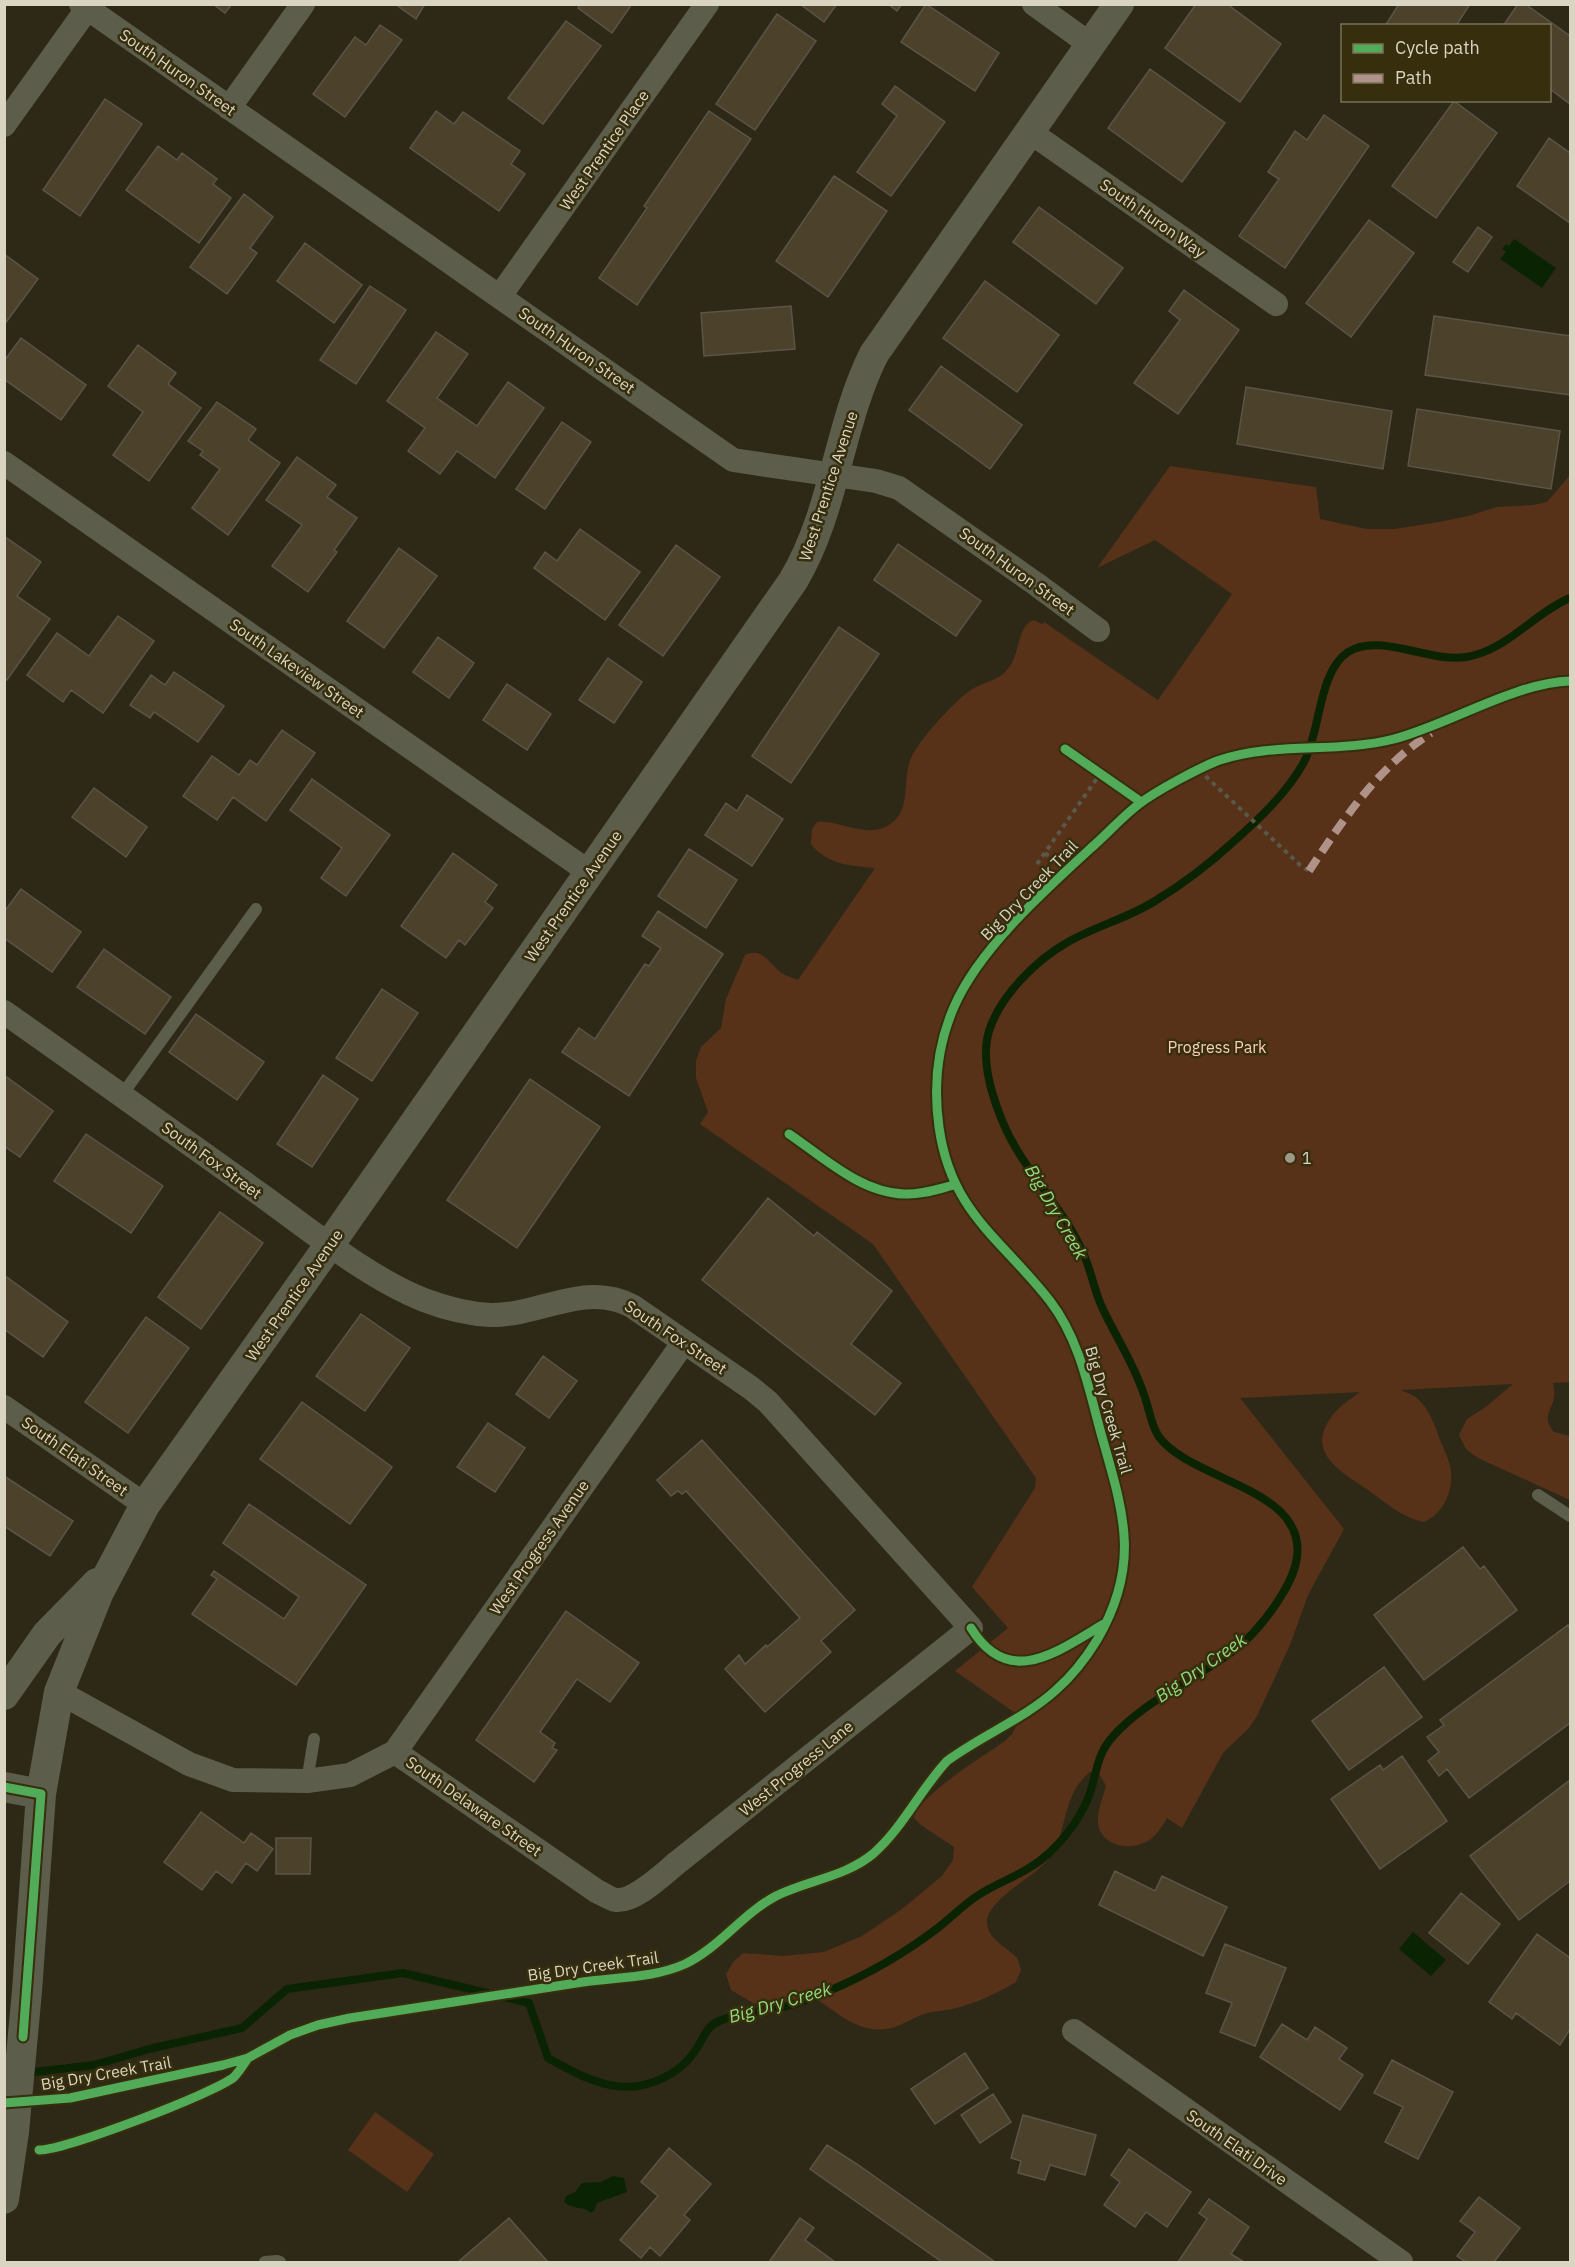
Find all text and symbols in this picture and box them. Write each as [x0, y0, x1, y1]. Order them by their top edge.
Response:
street label: South Huron Street [116, 24, 240, 120]
legend [1341, 24, 1551, 102]
text: Cycle path [1395, 36, 1480, 59]
text: Path [1395, 66, 1432, 89]
street label: West Prentice Place [555, 86, 653, 214]
street label: South Huron Way [1096, 174, 1210, 262]
street label: South Huron Street [515, 302, 639, 398]
street label: West Prentice Avenue [794, 408, 862, 564]
street label: South Huron Street [955, 522, 1079, 620]
street label: South Lakeview Street [226, 614, 368, 722]
street label: West Prentice Avenue [520, 826, 626, 966]
street label: Big Dry Creek Trail [976, 836, 1082, 944]
park label: Progress Park [1168, 1037, 1267, 1057]
street label: South Fox Street [158, 1117, 266, 1203]
place label: 1 [1302, 1148, 1312, 1168]
marker: 1 [1283, 1151, 1297, 1165]
water label: Big Dry Creek [1020, 1160, 1093, 1264]
street label: West Prentice Avenue [241, 1225, 347, 1365]
street label: South Fox Street [621, 1295, 731, 1379]
street label: Big Dry Creek Trail [1081, 1344, 1137, 1476]
street label: South Elati Street [18, 1412, 132, 1500]
street label: West Progress Avenue [485, 1476, 593, 1618]
water label: Big Dry Creek [1151, 1627, 1251, 1707]
street label: West Progress Lane [735, 1716, 857, 1820]
street label: South Delaware Street [402, 1752, 546, 1860]
street label: Big Dry Creek Trail [526, 1947, 660, 1985]
water label: Big Dry Creek [726, 1977, 835, 2028]
street label: Big Dry Creek Trail [39, 2052, 173, 2094]
street label: South Elati Drive [1183, 2105, 1291, 2189]

